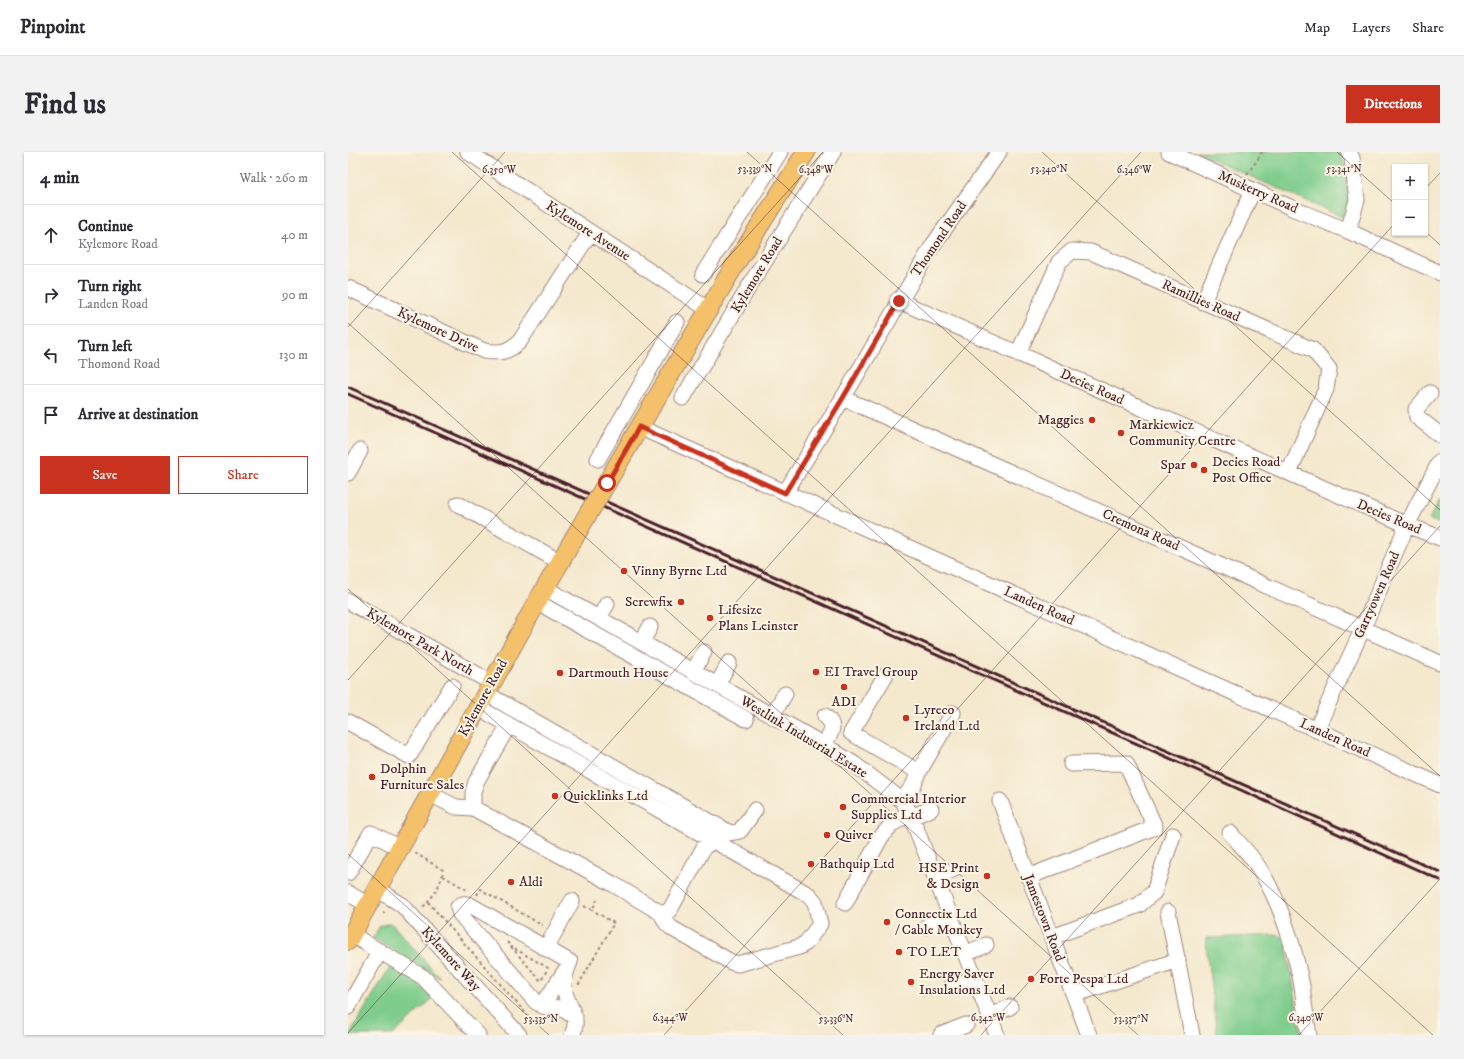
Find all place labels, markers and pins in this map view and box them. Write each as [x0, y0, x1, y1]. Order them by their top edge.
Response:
place label: Maggies [1038, 411, 1084, 429]
marker: Maggies [1087, 415, 1097, 425]
place label: Markiewicz Community Centre [1129, 416, 1236, 450]
marker: Markiewicz Community Centre [1116, 428, 1126, 438]
place label: Decies Road Post Office [1212, 453, 1280, 487]
place label: Spar [1160, 456, 1187, 474]
marker: Spar [1189, 460, 1199, 470]
marker: Decies Road Post Office [1199, 465, 1209, 475]
place label: Vinny Byrne Ltd [631, 562, 727, 580]
marker: Vinny Byrne Ltd [619, 566, 629, 576]
place label: Screwfix [625, 593, 673, 611]
marker: Screwfix [676, 597, 686, 607]
place label: Lifesize Plans Leinster [718, 601, 799, 635]
marker: Lifesize Plans Leinster [705, 613, 715, 623]
place label: EI Travel Group [824, 663, 918, 681]
place label: Dartmouth House [568, 664, 669, 682]
marker: EI Travel Group [811, 667, 821, 677]
marker: Dartmouth House [555, 668, 565, 678]
marker: ADI [839, 682, 849, 692]
place label: ADI [832, 693, 857, 711]
place label: Lyreco Ireland Ltd [914, 701, 980, 735]
marker: Lyreco Ireland Ltd [901, 713, 911, 723]
place label: Dolphin Furniture Sales [380, 760, 465, 794]
marker: Dolphin Furniture Sales [367, 772, 377, 782]
place label: Quicklinks Ltd [563, 787, 648, 805]
place label: Commercial Interior Supplies Ltd [851, 790, 967, 824]
marker: Quicklinks Ltd [550, 791, 560, 801]
marker: Commercial Interior Supplies Ltd [838, 802, 848, 812]
place label: Quiver [835, 826, 874, 844]
marker: Quiver [822, 830, 832, 840]
place label: Bathquip Ltd [819, 855, 894, 873]
marker: Bathquip Ltd [806, 859, 816, 869]
place label: HSE Print & Design [918, 859, 980, 893]
marker: HSE Print & Design [982, 871, 992, 881]
place label: Aldi [519, 873, 543, 891]
marker: Aldi [506, 877, 516, 887]
place label: Connectix Ltd / Cable Monkey [895, 905, 983, 939]
marker: Connectix Ltd / Cable Monkey [882, 917, 892, 927]
place label: TO LET [907, 943, 962, 961]
marker: TO LET [894, 947, 904, 957]
place label: Energy Saver Insulations Ltd [919, 965, 1005, 999]
place label: Forte Pespa Ltd [1039, 970, 1128, 988]
marker: Forte Pespa Ltd [1026, 974, 1036, 984]
marker: Energy Saver Insulations Ltd [906, 977, 916, 987]

